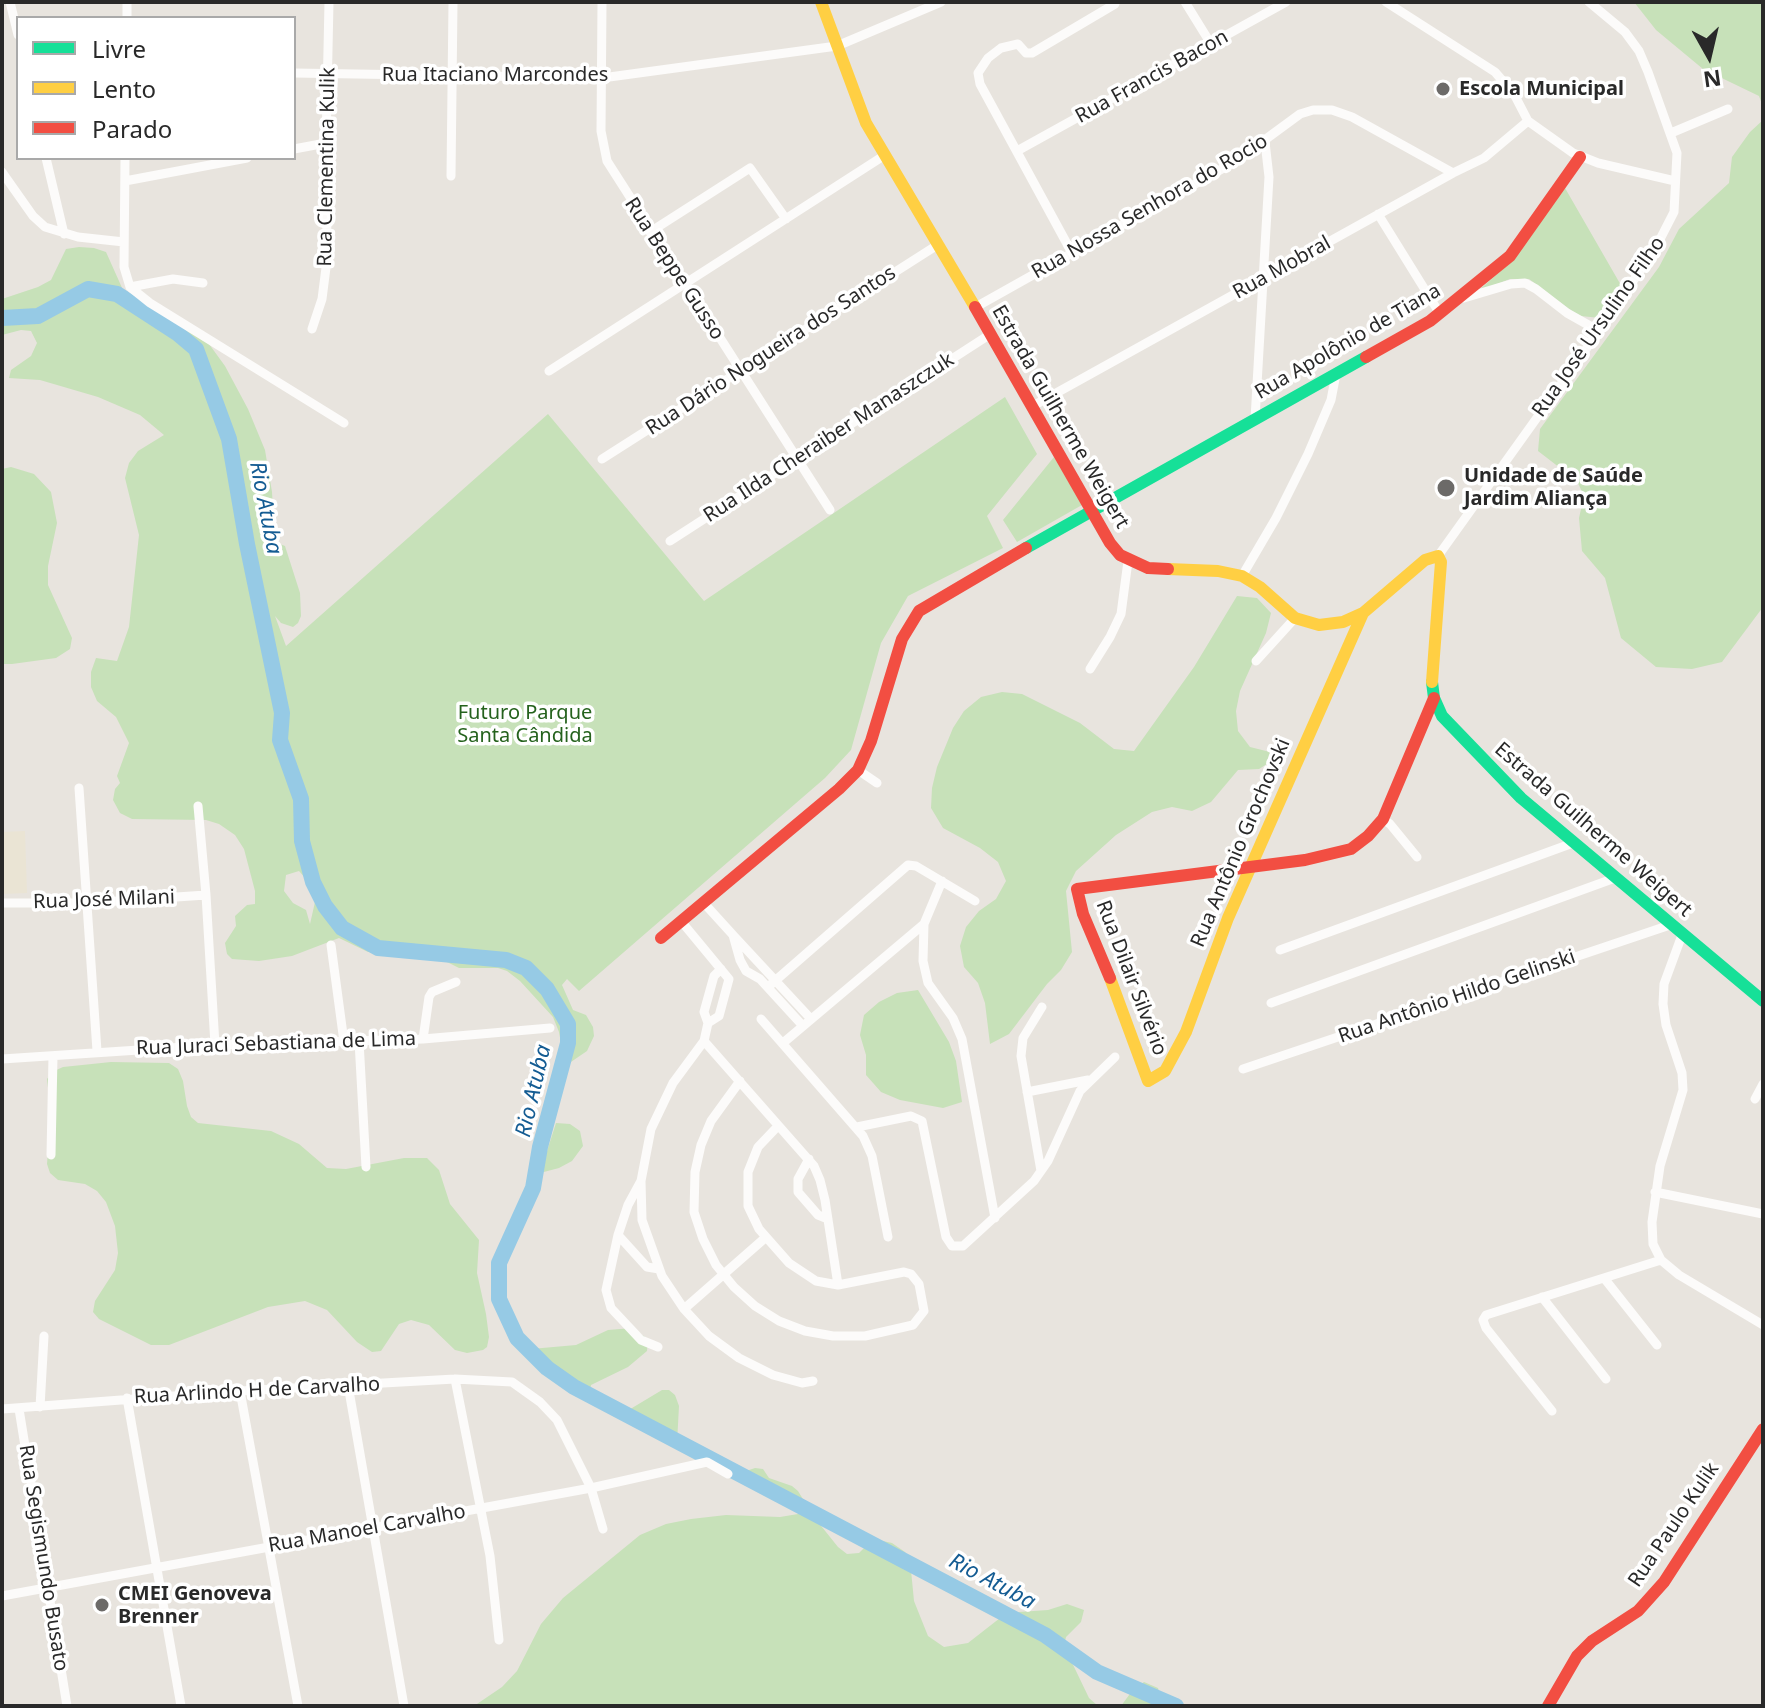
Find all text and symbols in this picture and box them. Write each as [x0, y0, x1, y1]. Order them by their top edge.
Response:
legend [16, 16, 296, 160]
north arrow [1669, 16, 1749, 96]
street label: Rua Francis Bacon [1071, 25, 1233, 129]
text: Livre [92, 32, 146, 65]
street label: Rua Itaciano Marcondes [382, 63, 608, 87]
text: N [1701, 64, 1723, 96]
street label: Rua Clementina Kulik [313, 67, 341, 267]
text: Lento [92, 72, 156, 105]
place label: Escola Municipal [1459, 77, 1624, 101]
marker: Escola Municipal [1434, 80, 1452, 98]
text: Parado [92, 112, 172, 145]
street label: Rua Nossa Senhora do Rocio [1028, 129, 1272, 285]
street label: Rua Beppe Gusso [619, 193, 729, 345]
street label: Rua Mobral [1229, 231, 1335, 305]
street label: Rua José Ursulino Filho [1528, 232, 1670, 422]
street label: Rua Dário Nogueira dos Santos [642, 261, 900, 441]
street label: Rua Apolônio de Tiana [1251, 279, 1445, 405]
street label: Estrada Guilherme Weigert [986, 301, 1134, 533]
street label: Rua Ilda Cheraiber Manaszczuk [699, 348, 959, 528]
water label: Rio Atuba [243, 459, 287, 557]
place label: Unidade de Saúde Jardim Aliança [1464, 464, 1643, 511]
marker: Unidade de Saúde Jardim Aliança [1435, 477, 1457, 499]
park label: Futuro Parque Santa Cândida [457, 701, 593, 748]
street label: Rua Antônio Grochovski [1186, 735, 1296, 951]
street label: Estrada Guilherme Weigert [1489, 738, 1697, 922]
street label: Rua José Milani [33, 886, 175, 914]
street label: Rua Dilair Silvério [1090, 897, 1172, 1059]
street label: Rua Antônio Hildo Gelinski [1335, 945, 1579, 1049]
street label: Rua Juraci Sebastiana de Lima [136, 1027, 416, 1061]
water label: Rio Atuba [511, 1042, 557, 1140]
street label: Rua Arlindo H de Carvalho [133, 1373, 381, 1409]
street label: Rua Segismundo Busato [13, 1443, 73, 1673]
street label: Rua Paulo Kulik [1623, 1458, 1725, 1592]
street label: Rua Manoel Carvalho [267, 1500, 467, 1558]
water label: Rio Atuba [944, 1548, 1040, 1616]
place label: CMEI Genoveva Brenner [118, 1582, 272, 1629]
marker: CMEI Genoveva Brenner [93, 1596, 111, 1614]

